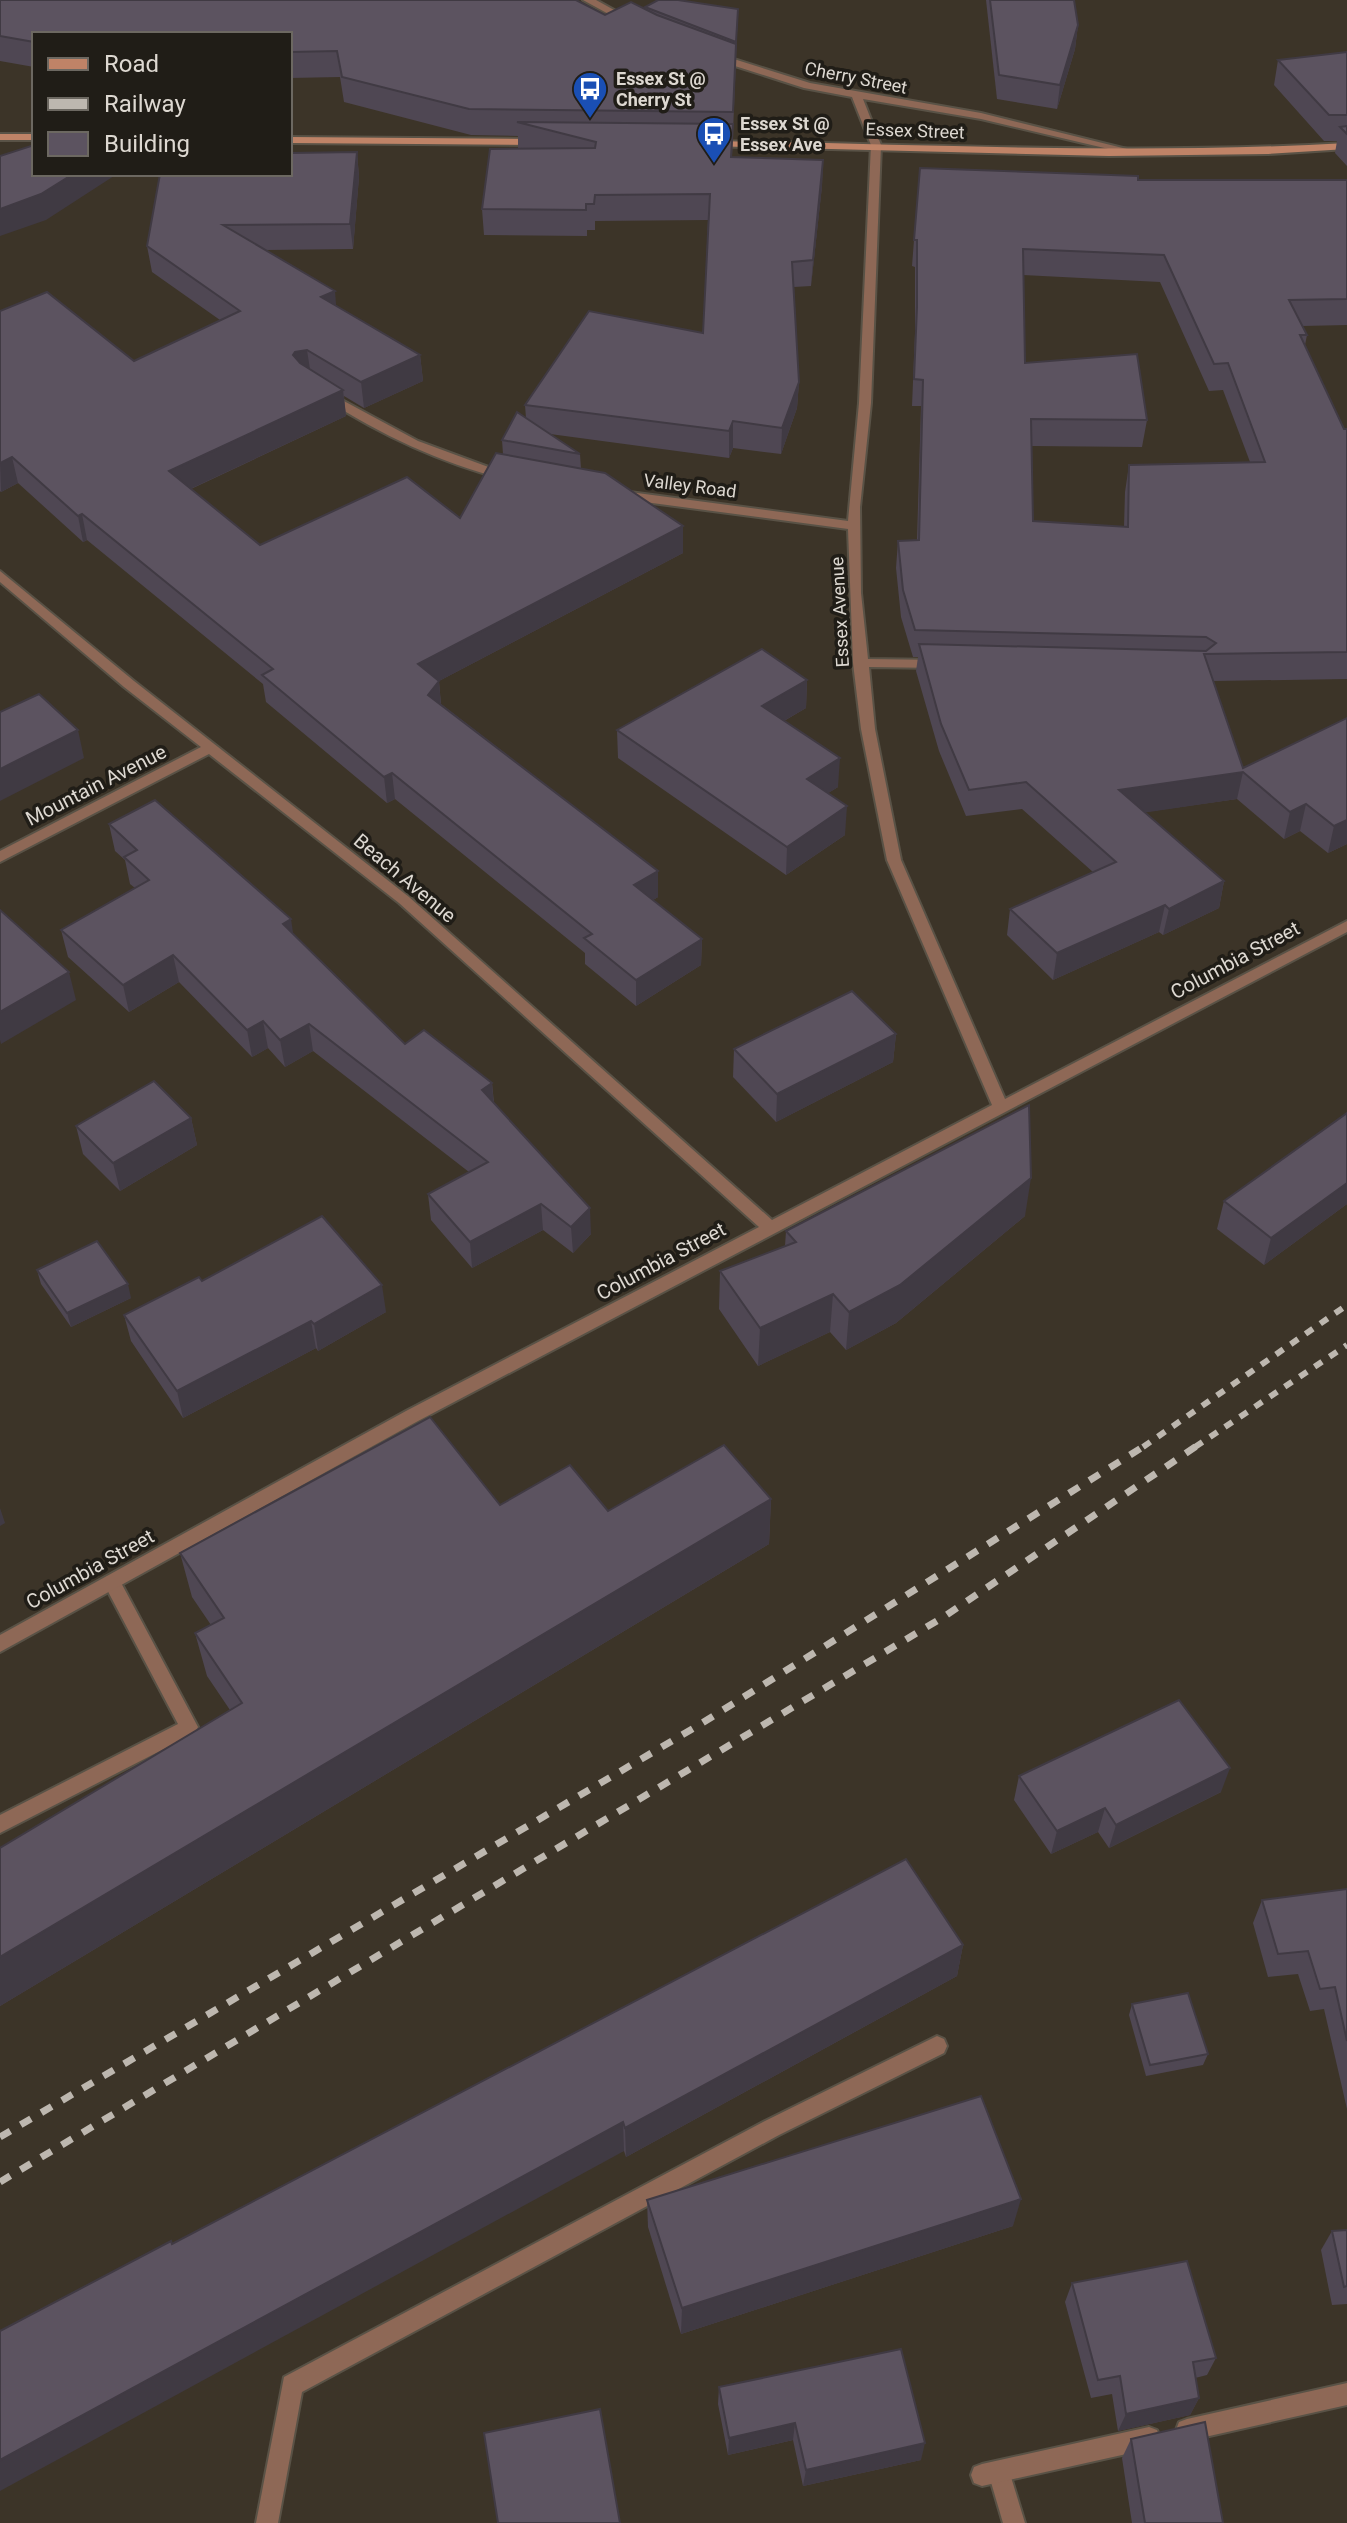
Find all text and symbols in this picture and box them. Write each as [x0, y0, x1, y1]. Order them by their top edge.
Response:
legend [32, 32, 292, 176]
text: Road [104, 50, 159, 78]
street label: Cherry Street [803, 57, 909, 98]
place label: Essex St @ Cherry St [616, 68, 706, 110]
bus stop icon: Essex St @ Cherry St [571, 70, 609, 120]
text: Railway [104, 90, 186, 118]
place label: Essex St @ Essex Ave [740, 113, 830, 155]
bus stop icon: Essex St @ Essex Ave [695, 115, 733, 165]
street label: Essex Street [865, 118, 965, 143]
text: Building [104, 130, 190, 158]
street label: Valley Road [642, 469, 738, 502]
street label: Essex Avenue [826, 556, 853, 668]
street label: Mountain Avenue [22, 739, 170, 831]
street label: Beach Avenue [349, 828, 461, 928]
street label: Columbia Street [1166, 916, 1304, 1004]
street label: Columbia Street [592, 1217, 730, 1305]
street label: Columbia Street [22, 1524, 158, 1614]

